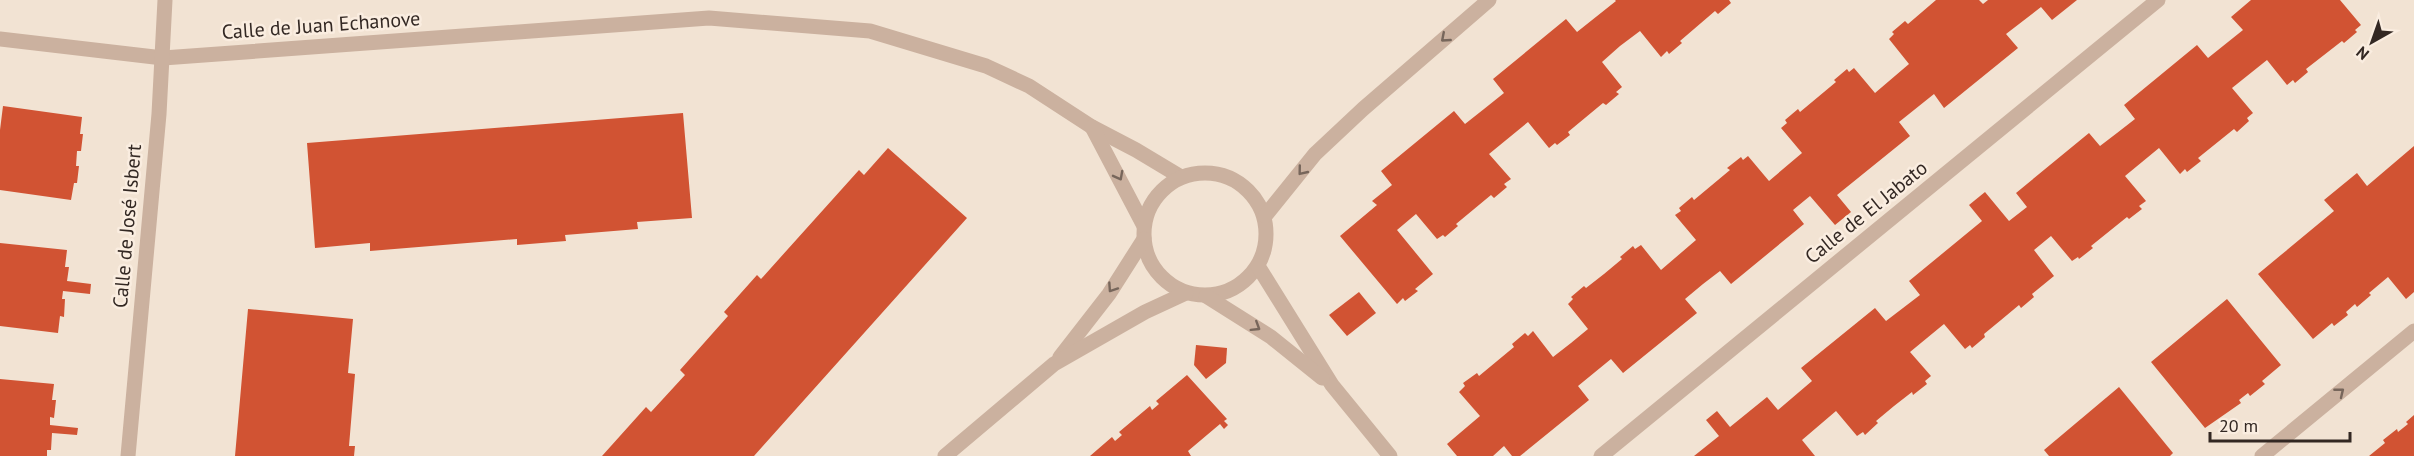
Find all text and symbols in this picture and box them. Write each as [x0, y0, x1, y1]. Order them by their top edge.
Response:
street label: Calle de Juan Echanove [221, 5, 421, 45]
north arrow [2342, 12, 2402, 72]
one-way arrow [1441, 31, 1452, 42]
text: N [2352, 42, 2373, 65]
street label: Calle de José Isbert [107, 143, 147, 309]
street label: Calle de El Jabato [1799, 155, 1933, 269]
one-way arrow [1298, 164, 1309, 175]
one-way arrow [1112, 170, 1123, 180]
one-way arrow [1108, 282, 1119, 293]
one-way arrow [1249, 320, 1260, 331]
one-way arrow [2333, 389, 2344, 400]
scale bar [2210, 405, 2350, 443]
text: 20 m [2219, 414, 2258, 437]

